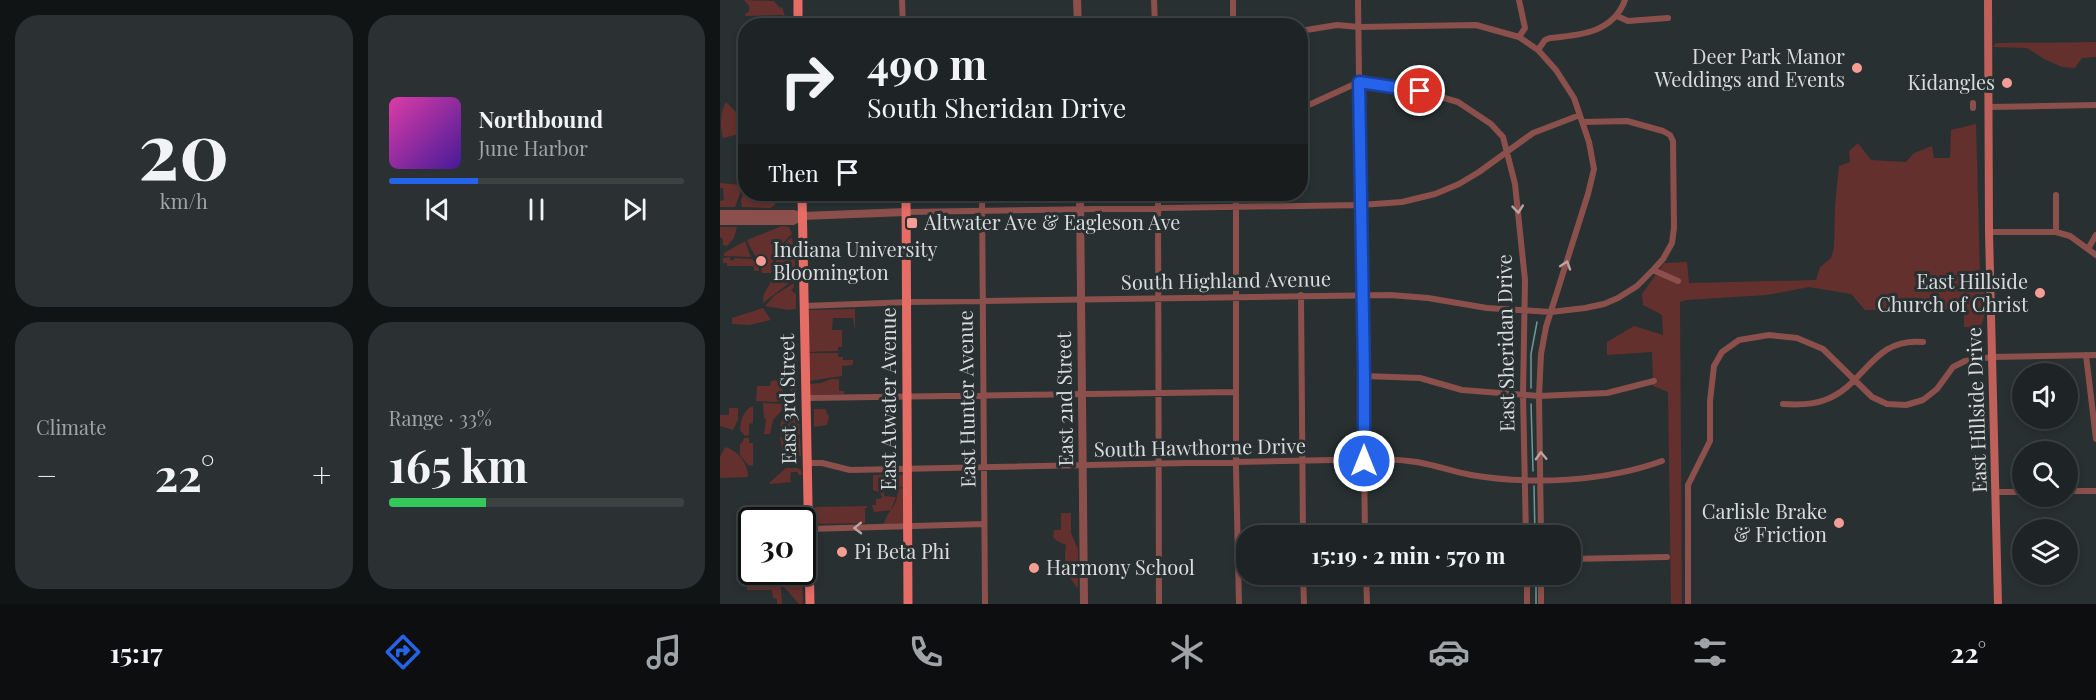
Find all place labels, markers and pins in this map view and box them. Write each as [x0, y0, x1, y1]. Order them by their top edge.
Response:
place label: Deer Park Manor Weddings and Events [1654, 42, 1845, 92]
marker: Deer Park Manor Weddings and Events [1850, 61, 1864, 75]
pin [1394, 65, 1445, 116]
place label: Kidangles [1908, 68, 1995, 95]
marker: Kidangles [2000, 76, 2014, 90]
place label: Altwater Ave & Eagleson Ave [923, 208, 1180, 235]
marker: Altwater Ave & Eagleson Ave [905, 216, 919, 230]
place label: Indiana University Bloomington [773, 235, 938, 285]
marker: Indiana University Bloomington [754, 254, 768, 268]
place label: East Hillside Church of Christ [1877, 267, 2029, 317]
marker: East Hillside Church of Christ [2033, 286, 2047, 300]
place label: Carlisle Brake & Friction [1702, 497, 1827, 547]
marker: Carlisle Brake & Friction [1832, 516, 1846, 530]
place label: Pi Beta Phi [854, 537, 950, 564]
marker: Pi Beta Phi [835, 545, 849, 559]
place label: Harmony School [1046, 553, 1195, 580]
marker: Harmony School [1027, 561, 1041, 575]

